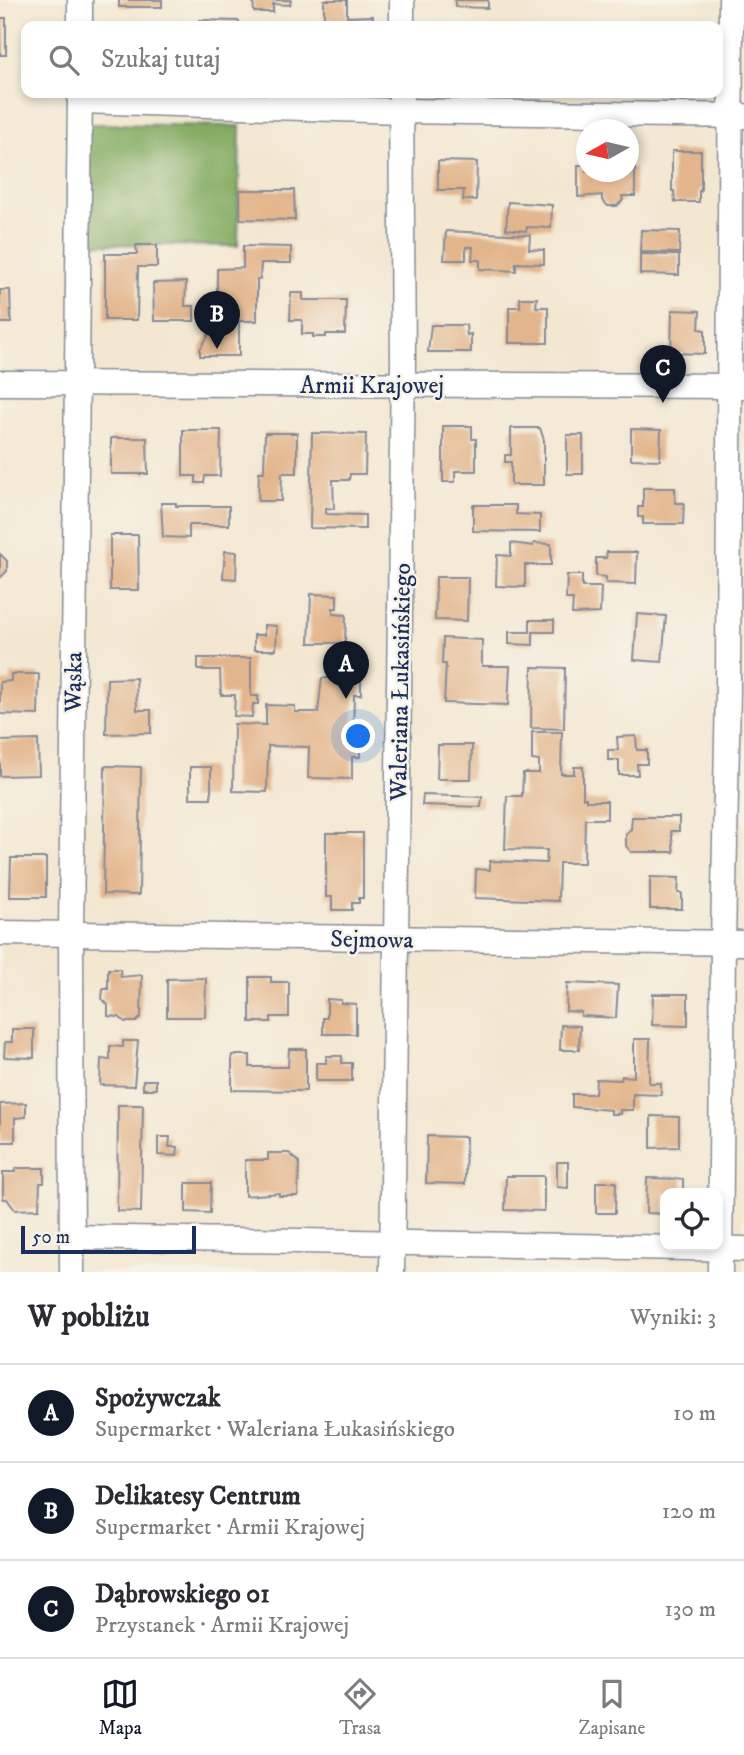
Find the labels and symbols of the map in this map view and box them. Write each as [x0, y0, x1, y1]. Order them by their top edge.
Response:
north arrow [576, 119, 639, 182]
pin: B [194, 291, 240, 349]
pin: C [640, 345, 686, 403]
street label: Armii Krajowej [300, 371, 444, 401]
street label: Waleriana Łukasińskiego [384, 563, 418, 802]
pin: A [323, 641, 369, 699]
street label: Wąska [58, 651, 90, 714]
your location [341, 719, 375, 753]
street label: Sejmowa [330, 924, 415, 956]
scale bar [21, 1223, 196, 1255]

